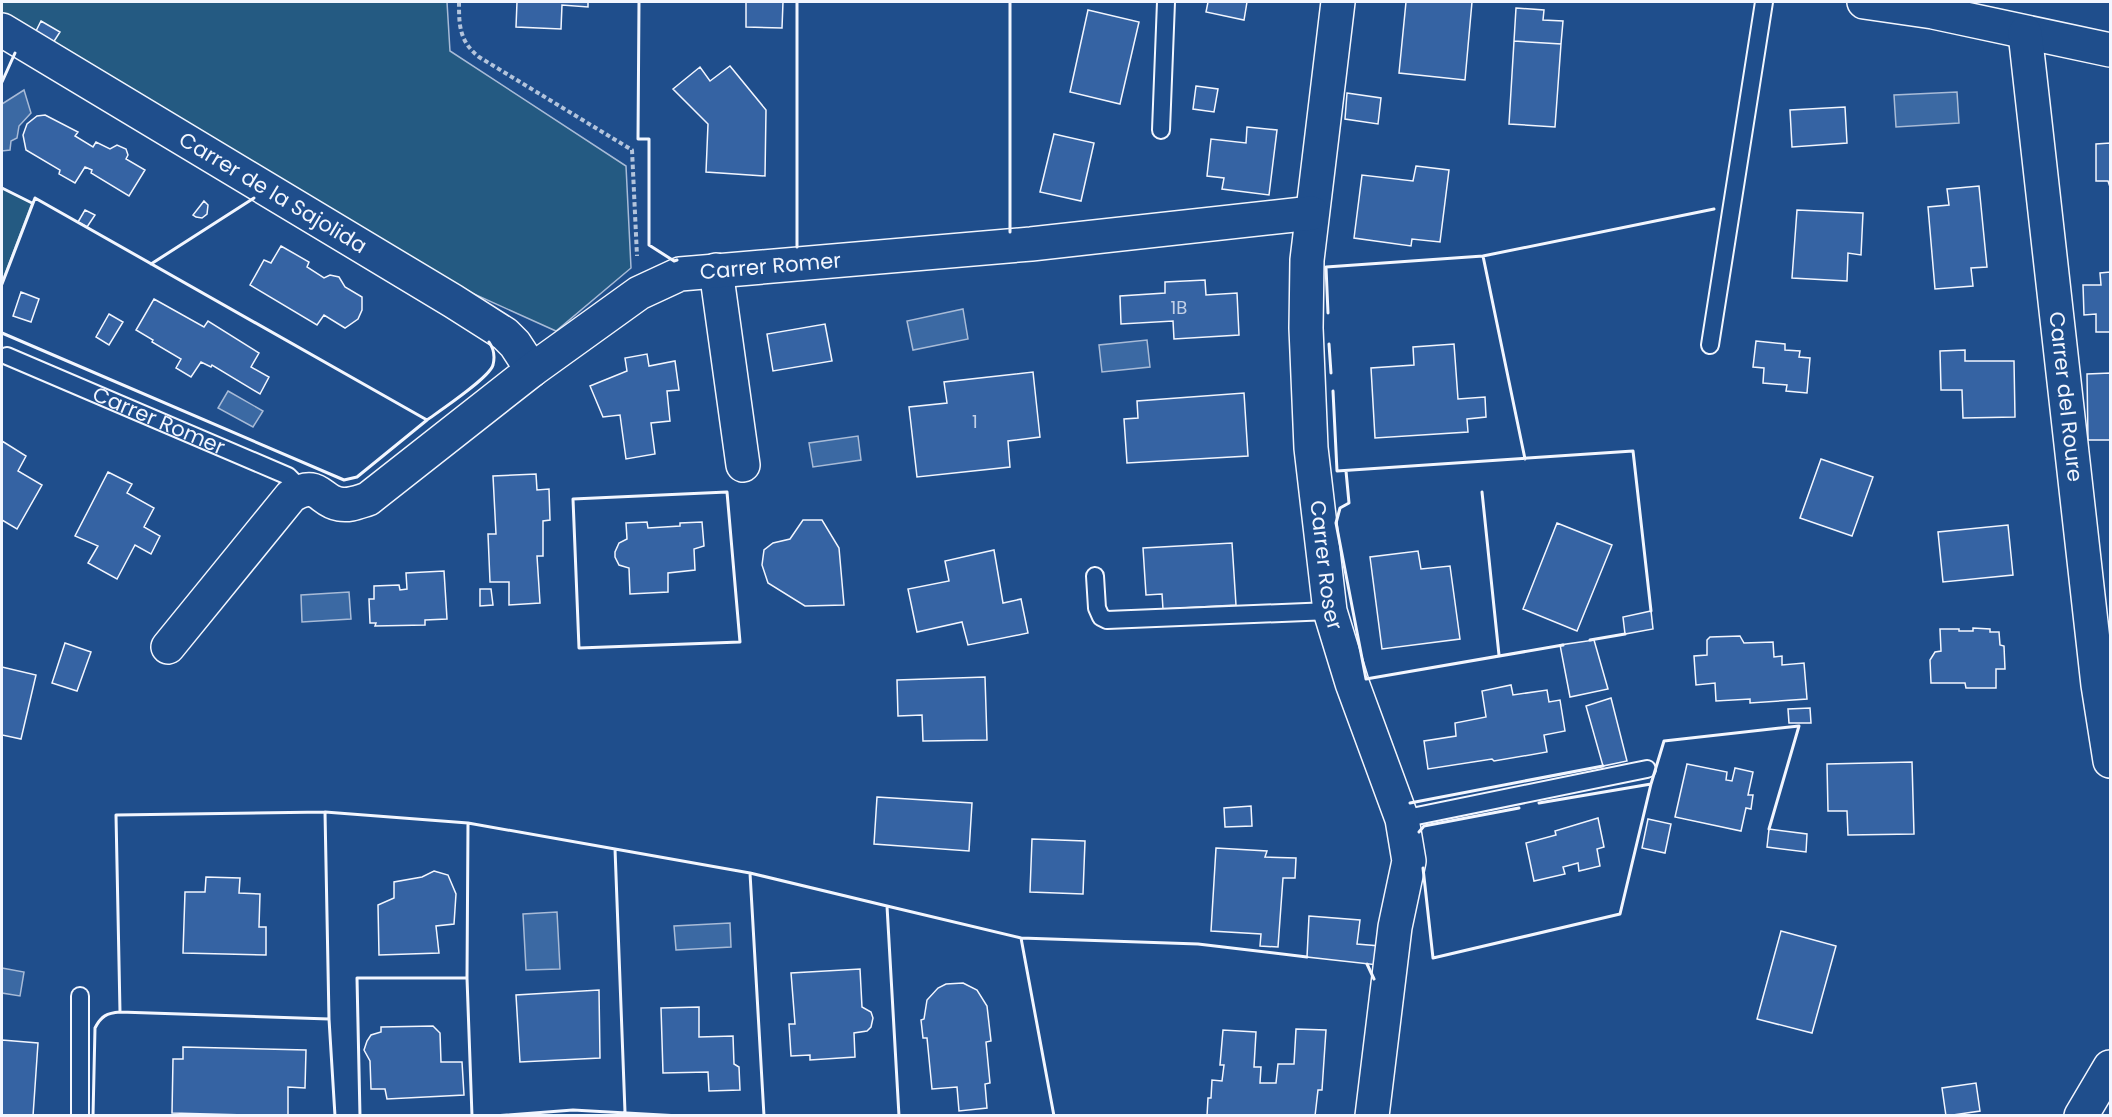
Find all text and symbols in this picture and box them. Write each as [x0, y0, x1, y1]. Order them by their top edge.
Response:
street label: Carrer de la Sajolida [174, 125, 372, 260]
street label: Carrer Romer [699, 245, 842, 286]
house number: 1B [1171, 295, 1187, 320]
street label: Carrer del Roure [2042, 310, 2090, 483]
street label: Carrer Romer [88, 379, 230, 461]
house number: 1 [972, 409, 978, 434]
street label: Carrer Roser [1303, 499, 1350, 634]

